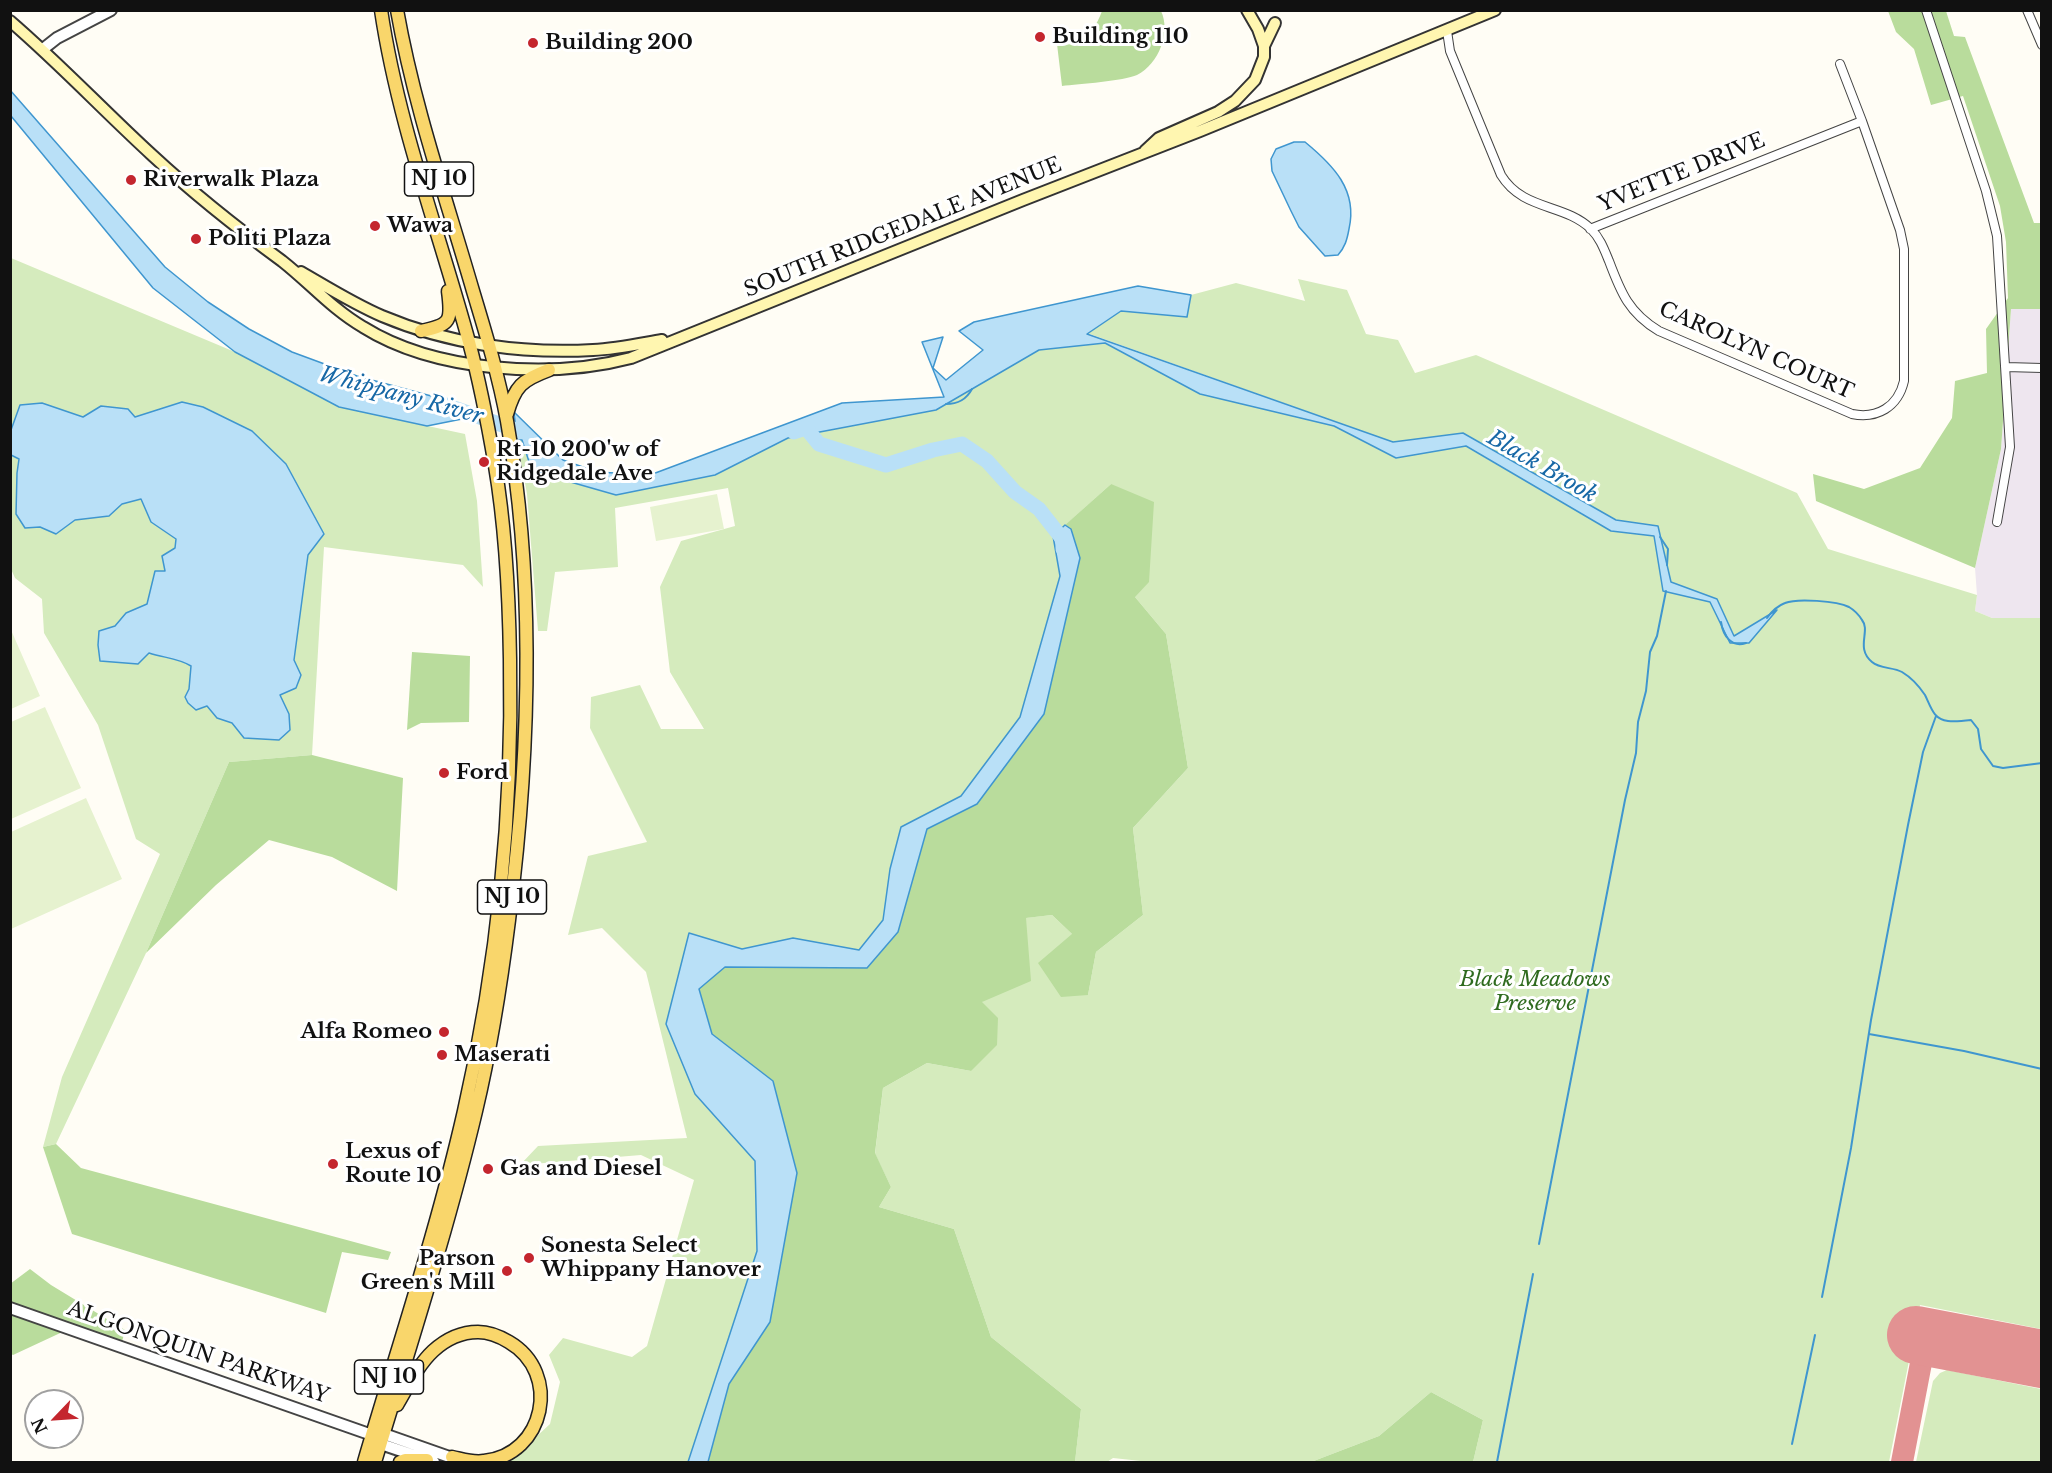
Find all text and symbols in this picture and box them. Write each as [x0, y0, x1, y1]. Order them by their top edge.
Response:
place label: Building 110 [1052, 24, 1189, 50]
place label: Building 200 [545, 30, 693, 56]
marker: Building 110 [1033, 30, 1047, 44]
marker: Building 200 [526, 36, 540, 50]
street label: YVETTE DRIVE [1595, 128, 1769, 218]
street label: SOUTH RIDGEDALE AVENUE [741, 153, 1065, 303]
road number: NJ 10 [404, 162, 474, 196]
place label: Riverwalk Plaza [143, 167, 319, 193]
marker: Riverwalk Plaza [124, 173, 138, 187]
place label: Wawa [387, 213, 453, 239]
marker: Wawa [368, 219, 382, 233]
place label: Politi Plaza [208, 226, 331, 252]
marker: Politi Plaza [189, 232, 203, 246]
street label: CAROLYN COURT [1655, 297, 1857, 405]
water label: Whippany River [316, 361, 486, 431]
water label: Black Brook [1482, 425, 1602, 509]
place label: Rt-10 200'w of Ridgedale Ave [496, 437, 659, 487]
marker: Rt-10 200'w of Ridgedale Ave [477, 455, 491, 469]
place label: Ford [456, 760, 508, 786]
marker: Ford [437, 766, 451, 780]
road number: NJ 10 [478, 880, 546, 914]
park label: Black Meadows Preserve [1460, 967, 1610, 1017]
place label: Alfa Romeo [300, 1019, 432, 1045]
marker: Alfa Romeo [437, 1025, 451, 1039]
place label: Maserati [454, 1042, 550, 1068]
marker: Maserati [435, 1048, 449, 1062]
place label: Lexus of Route 10 [345, 1139, 442, 1189]
place label: Gas and Diesel [500, 1156, 662, 1182]
marker: Lexus of Route 10 [326, 1157, 340, 1171]
marker: Gas and Diesel [481, 1162, 495, 1176]
place label: Sonesta Select Whippany Hanover [541, 1233, 761, 1283]
place label: Parson Green's Mill [361, 1246, 495, 1296]
marker: Sonesta Select Whippany Hanover [522, 1251, 536, 1265]
marker: Parson Green's Mill [500, 1264, 514, 1278]
street label: ALGONQUIN PARKWAY [64, 1296, 332, 1410]
road number: NJ 10 [354, 1360, 424, 1394]
north arrow [24, 1389, 84, 1449]
text: N [27, 1415, 52, 1437]

